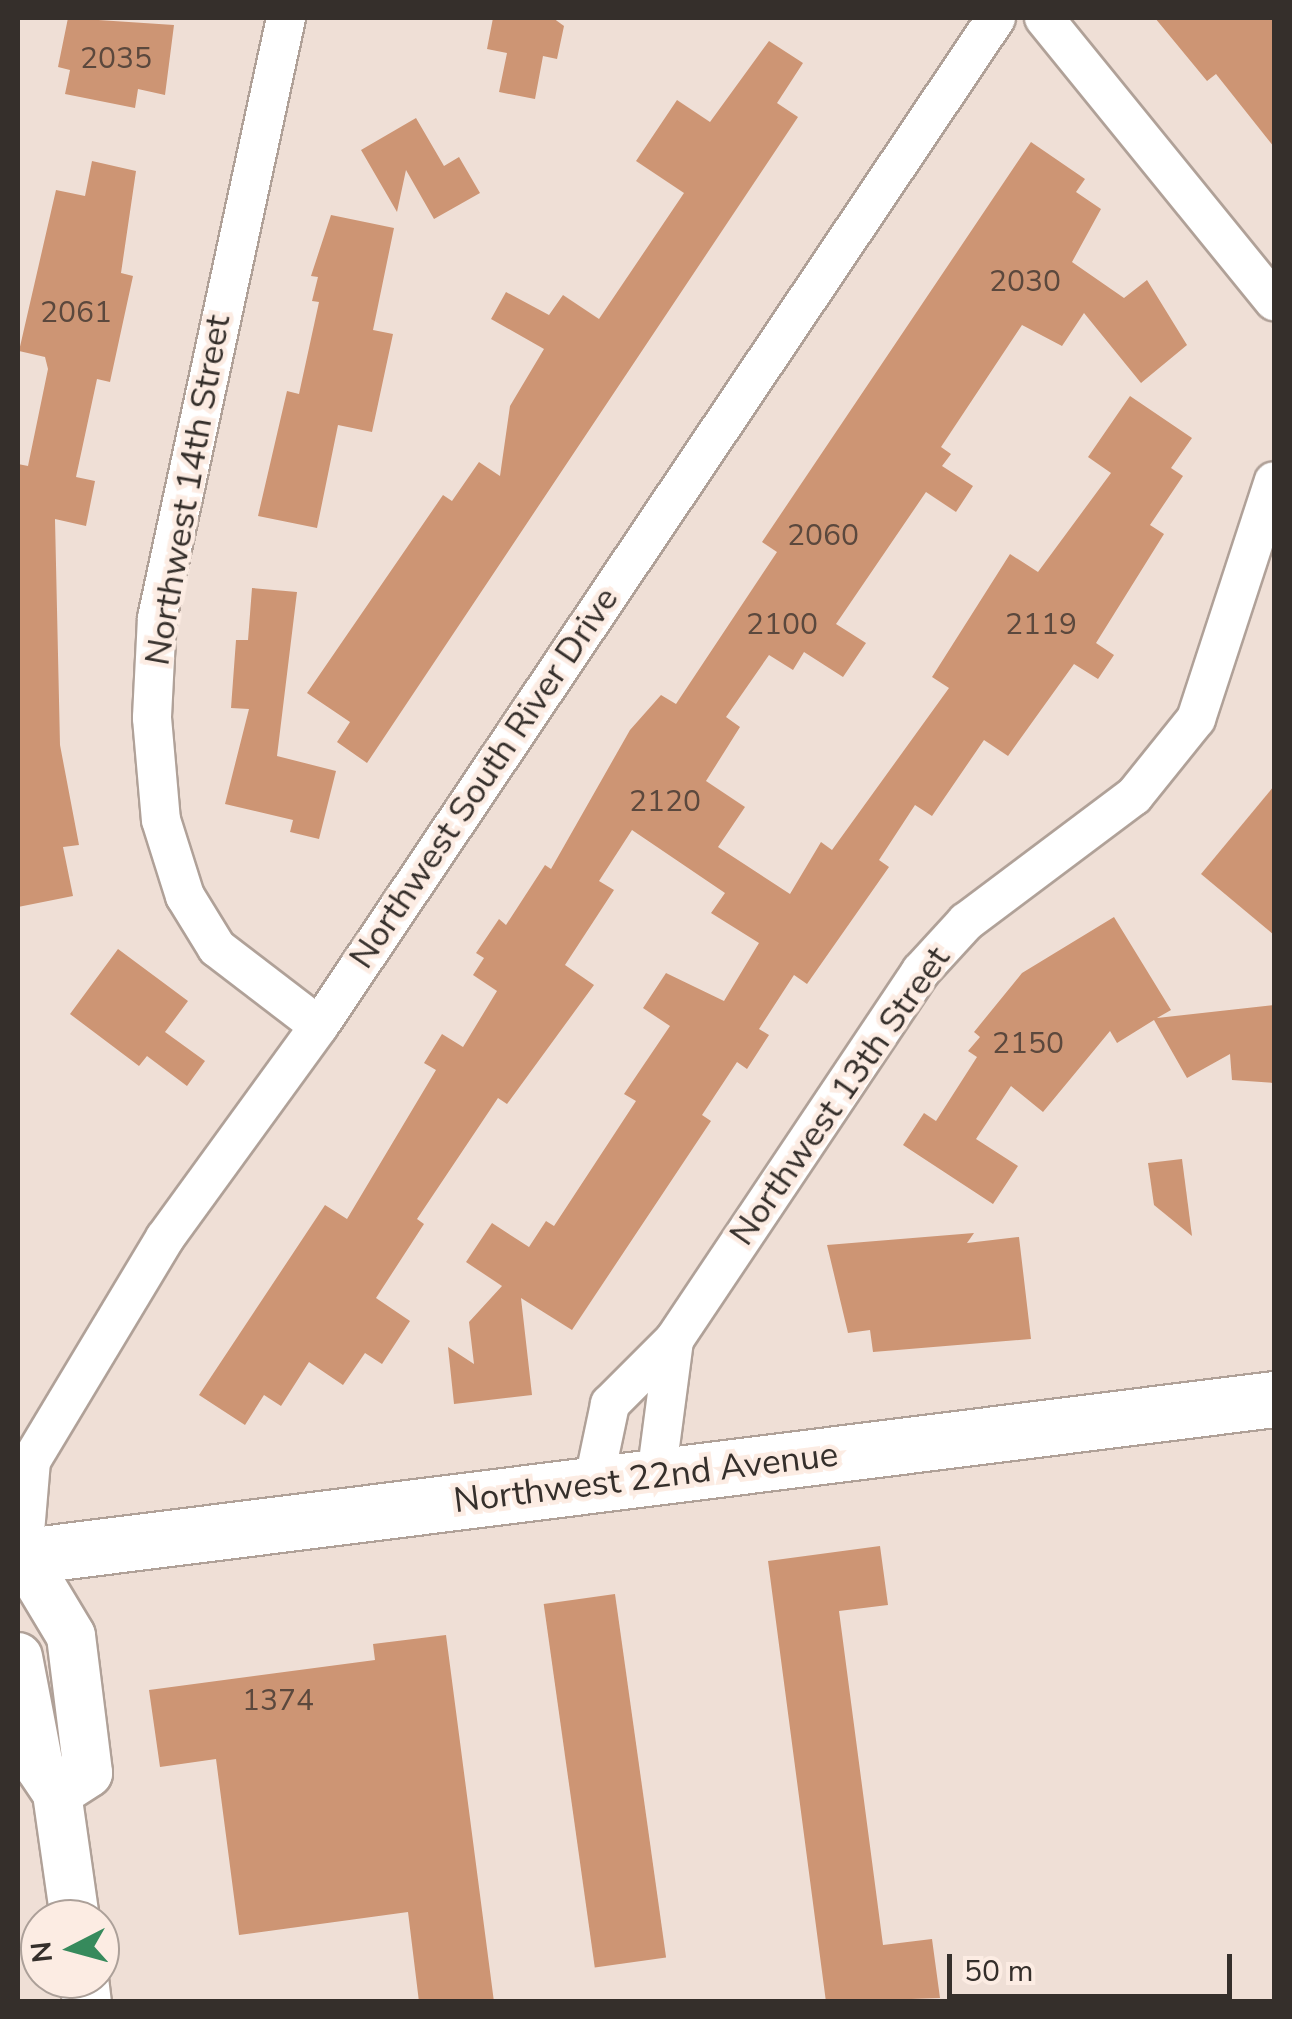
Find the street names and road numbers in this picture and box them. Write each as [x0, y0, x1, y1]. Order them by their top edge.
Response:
street label: Northwest 14th Street [136, 312, 240, 668]
street label: Northwest South River Drive [341, 579, 627, 977]
street label: Northwest 13th Street [721, 939, 959, 1253]
street label: Northwest 22nd Avenue [451, 1434, 841, 1522]

